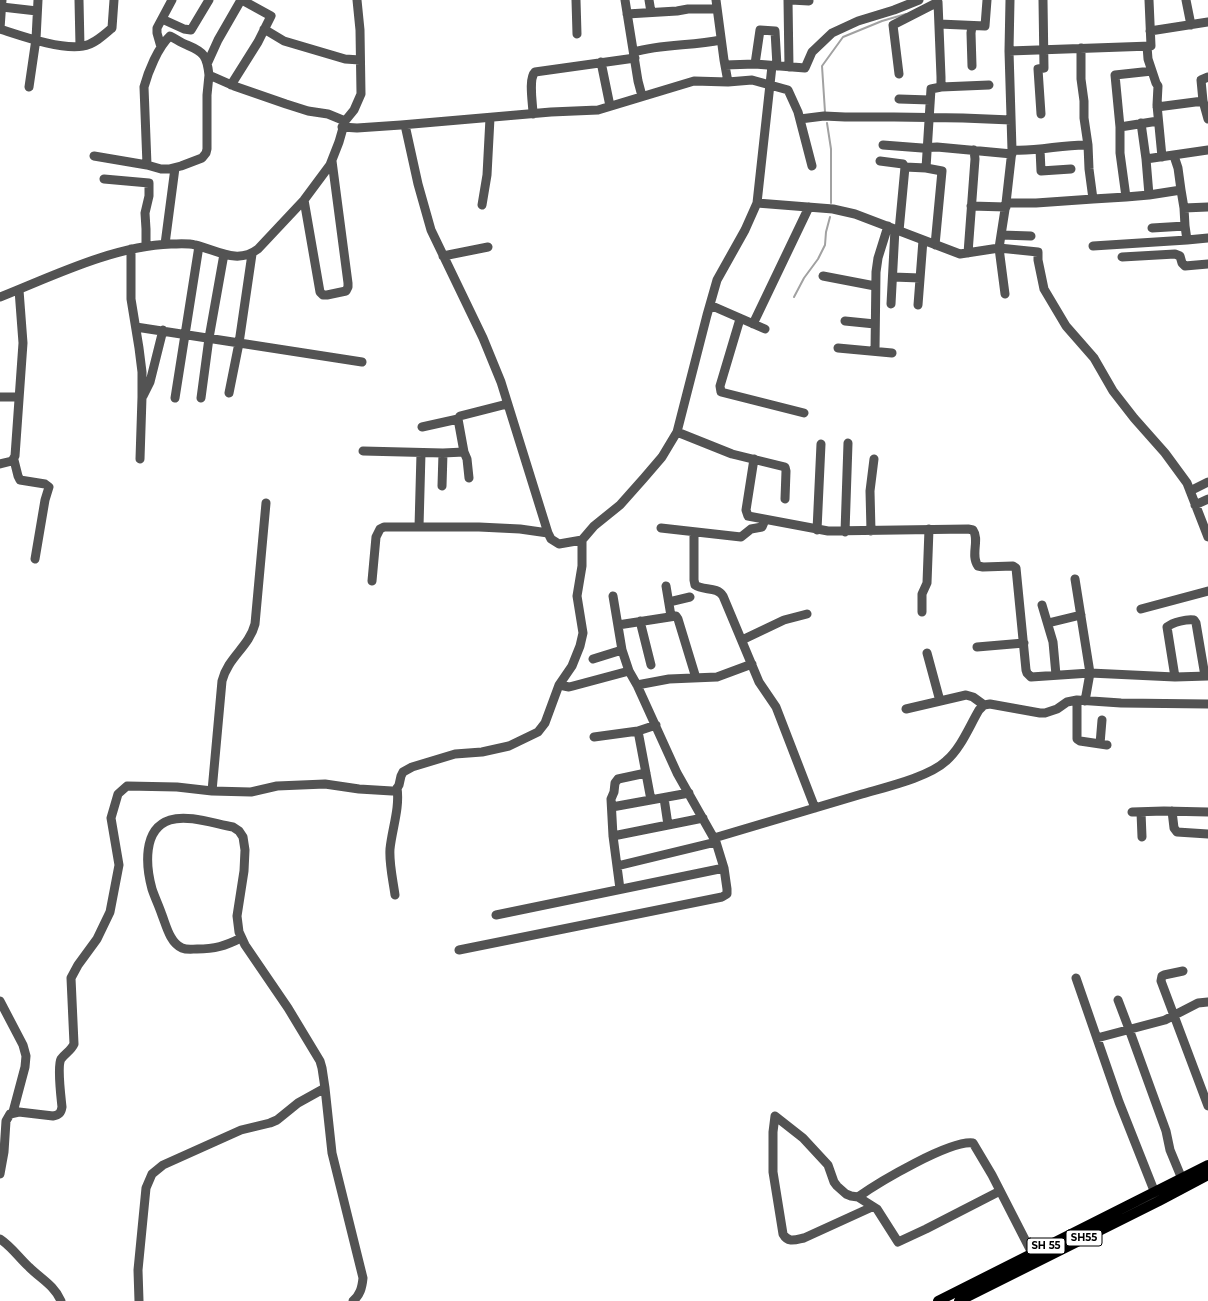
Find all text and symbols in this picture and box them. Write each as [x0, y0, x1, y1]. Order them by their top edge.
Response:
road number: SH55 [1066, 1230, 1102, 1246]
road number: SH 55 [1027, 1238, 1065, 1254]

